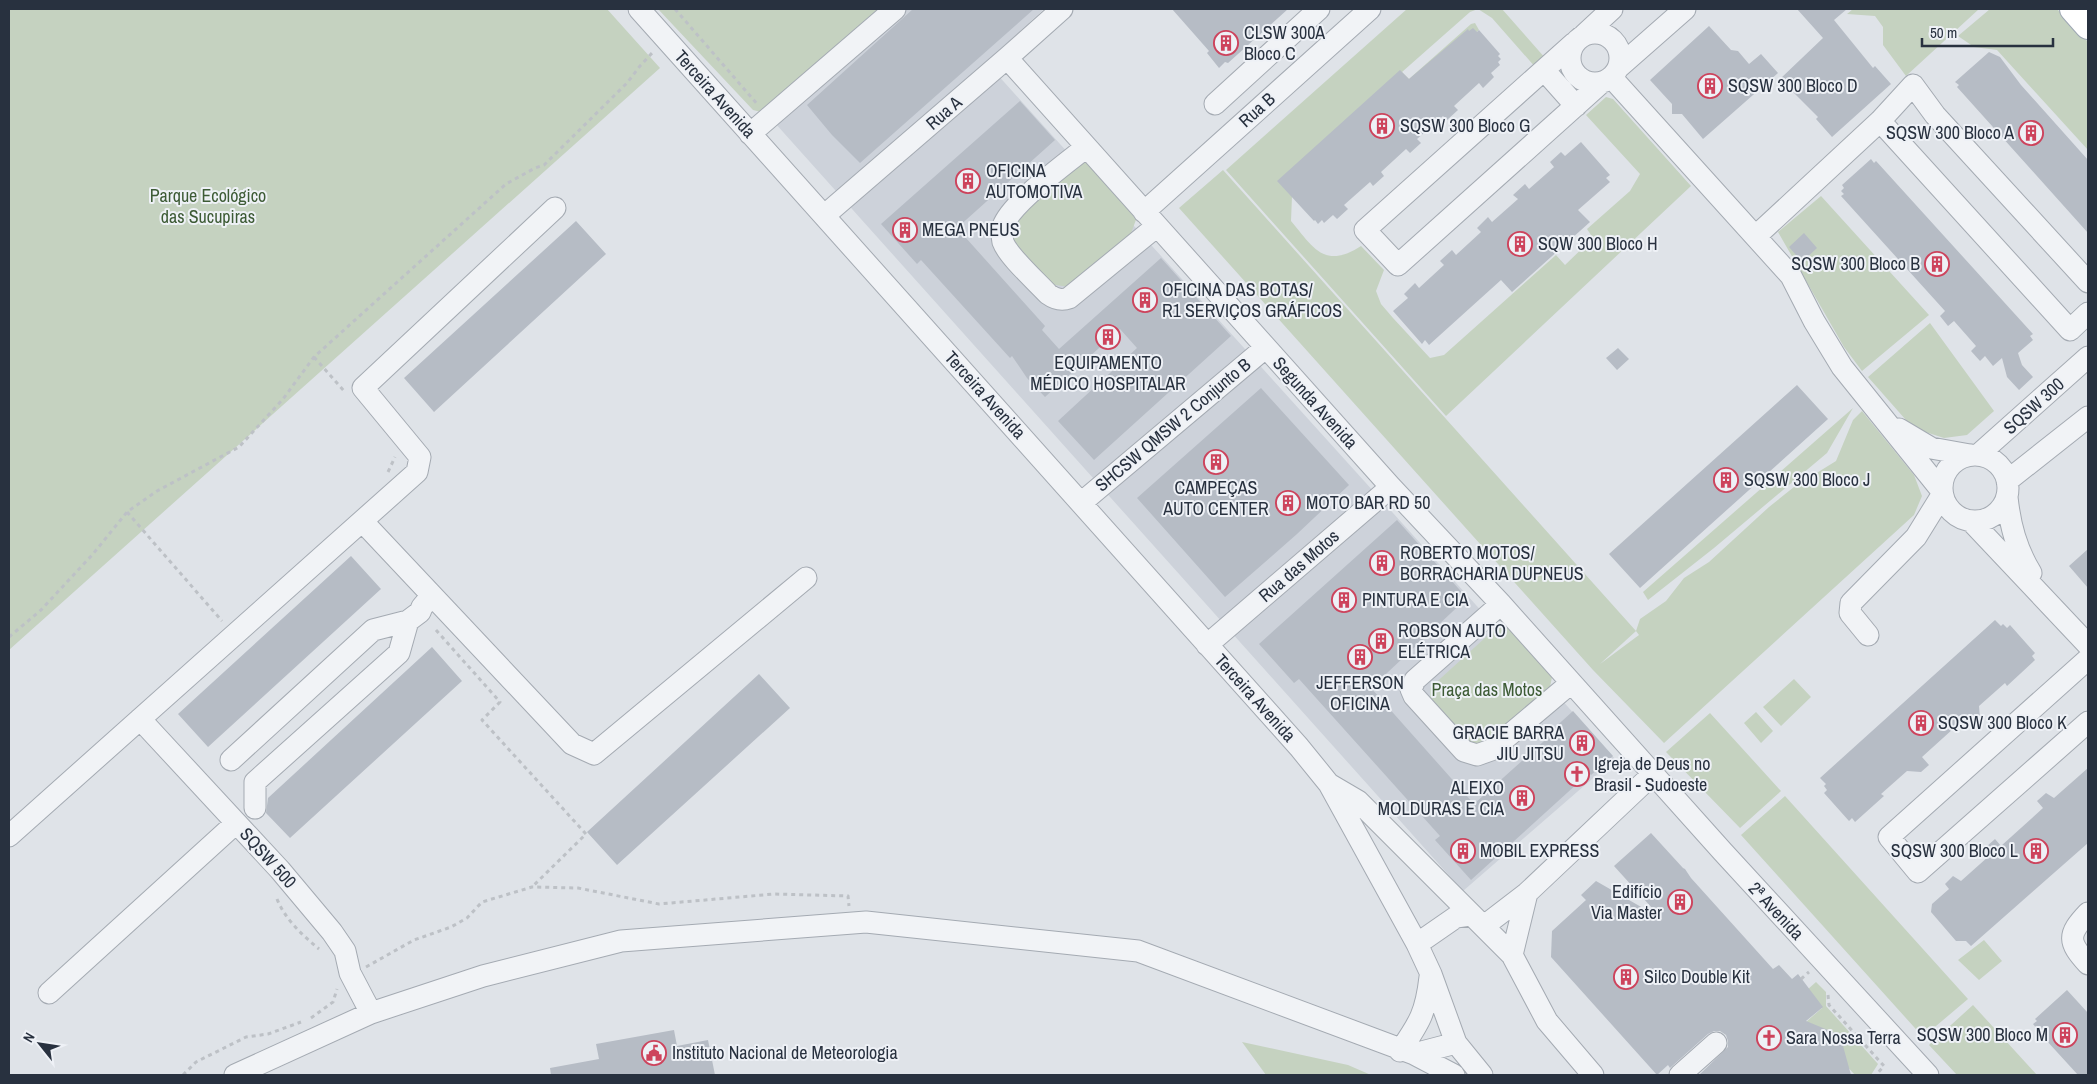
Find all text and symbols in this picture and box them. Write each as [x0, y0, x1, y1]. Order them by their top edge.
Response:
scale bar [1922, 15, 2053, 47]
place label: CLSW 300A Bloco C [1244, 20, 1325, 66]
text: 50 m [1930, 22, 1957, 43]
building icon: CLSW 300A Bloco C [1213, 30, 1239, 56]
street label: Terceira Avenida [669, 44, 762, 143]
building icon: SQSW 300 Bloco D [1697, 73, 1723, 99]
place label: SQSW 300 Bloco D [1728, 73, 1858, 98]
street label: Rua B [1233, 87, 1280, 133]
street label: Rua A [920, 90, 967, 135]
building icon: SQSW 300 Bloco G [1369, 113, 1395, 139]
place label: SQSW 300 Bloco G [1400, 113, 1530, 138]
place label: SQSW 300 Bloco A [1886, 120, 2014, 145]
building icon: SQSW 300 Bloco A [2018, 120, 2044, 146]
place label: OFICINA AUTOMOTIVA [985, 158, 1082, 204]
building icon: OFICINA AUTOMOTIVA [955, 168, 981, 194]
park label: Parque Ecológico das Sucupiras [150, 183, 266, 229]
building icon: MEGA PNEUS [892, 217, 918, 243]
place label: MEGA PNEUS [922, 217, 1020, 242]
building icon: SQW 300 Bloco H [1507, 231, 1533, 257]
place label: SQW 300 Bloco H [1538, 231, 1658, 256]
place label: SQSW 300 Bloco B [1791, 251, 1920, 276]
building icon: SQSW 300 Bloco B [1924, 251, 1950, 277]
place label: OFICINA DAS BOTAS/ R1 SERVIÇOS GRÁFICOS [1162, 277, 1342, 323]
building icon: OFICINA DAS BOTAS/ R1 SERVIÇOS GRÁFICOS [1132, 287, 1158, 313]
building icon: EQUIPAMENTO MÉDICO HOSPITALAR [1095, 324, 1121, 350]
street label: Terceira Avenida [939, 345, 1032, 444]
place label: EQUIPAMENTO MÉDICO HOSPITALAR [1030, 350, 1186, 396]
street label: Segunda Avenida [1267, 351, 1364, 454]
street label: SHCSW QMSW 2 Conjunto B [1090, 352, 1256, 497]
street label: SQSW 300 [1998, 372, 2069, 440]
building icon: CAMPEÇAS AUTO CENTER [1203, 449, 1229, 475]
building icon: SQSW 300 Bloco J [1713, 467, 1739, 493]
place label: SQSW 300 Bloco J [1744, 467, 1870, 492]
place label: CAMPEÇAS AUTO CENTER [1162, 475, 1269, 521]
building icon: MOTO BAR RD 50 [1275, 490, 1301, 516]
place label: MOTO BAR RD 50 [1306, 490, 1430, 515]
street label: Rua das Motos [1253, 524, 1344, 608]
place label: ROBERTO MOTOS/ BORRACHARIA DUPNEUS [1400, 540, 1584, 586]
building icon: ROBERTO MOTOS/ BORRACHARIA DUPNEUS [1369, 550, 1395, 576]
building icon: PINTURA E CIA [1331, 587, 1357, 613]
place label: PINTURA E CIA [1362, 587, 1469, 612]
place label: ROBSON AUTO ELÉTRICA [1398, 618, 1506, 664]
building icon: ROBSON AUTO ELÉTRICA [1368, 628, 1394, 654]
building icon: JEFFERSON OFICINA [1347, 644, 1373, 670]
street label: Terceira Avenida [1209, 648, 1302, 747]
place label: JEFFERSON OFICINA [1316, 670, 1404, 716]
park label: Praça das Motos [1432, 677, 1542, 702]
building icon: SQSW 300 Bloco K [1908, 710, 1934, 736]
place label: SQSW 300 Bloco K [1938, 710, 2067, 735]
place label: GRACIE BARRA JIU JITSU [1452, 720, 1564, 766]
building icon: GRACIE BARRA JIU JITSU [1569, 730, 1595, 756]
place label: Igreja de Deus no Brasil - Sudoeste [1594, 751, 1711, 797]
church icon: Igreja de Deus no Brasil - Sudoeste [1564, 761, 1590, 787]
place label: ALEIXO MOLDURAS E CIA [1378, 775, 1504, 821]
building icon: ALEIXO MOLDURAS E CIA [1509, 785, 1535, 811]
street label: SQSW 500 [234, 822, 302, 893]
building icon: MOBIL EXPRESS [1450, 838, 1476, 864]
place label: MOBIL EXPRESS [1480, 838, 1599, 863]
place label: SQSW 300 Bloco L [1891, 838, 2018, 863]
building icon: SQSW 300 Bloco L [2023, 838, 2049, 864]
street label: 2ª Avenida [1743, 876, 1810, 945]
place label: Edifício Via Master [1591, 879, 1662, 925]
building icon: Edifício Via Master [1667, 889, 1693, 915]
building icon: Silco Double Kit [1613, 964, 1639, 990]
place label: Silco Double Kit [1644, 964, 1750, 989]
north arrow [15, 1019, 65, 1069]
place label: SQSW 300 Bloco M [1917, 1022, 2048, 1047]
building icon: SQSW 300 Bloco M [2052, 1022, 2078, 1048]
church icon: Sara Nossa Terra [1756, 1025, 1782, 1051]
place label: Sara Nossa Terra [1786, 1025, 1901, 1050]
text: N [19, 1029, 39, 1046]
public building icon: Instituto Nacional de Meteorologia [641, 1040, 667, 1066]
place label: Instituto Nacional de Meteorologia [672, 1040, 898, 1065]

